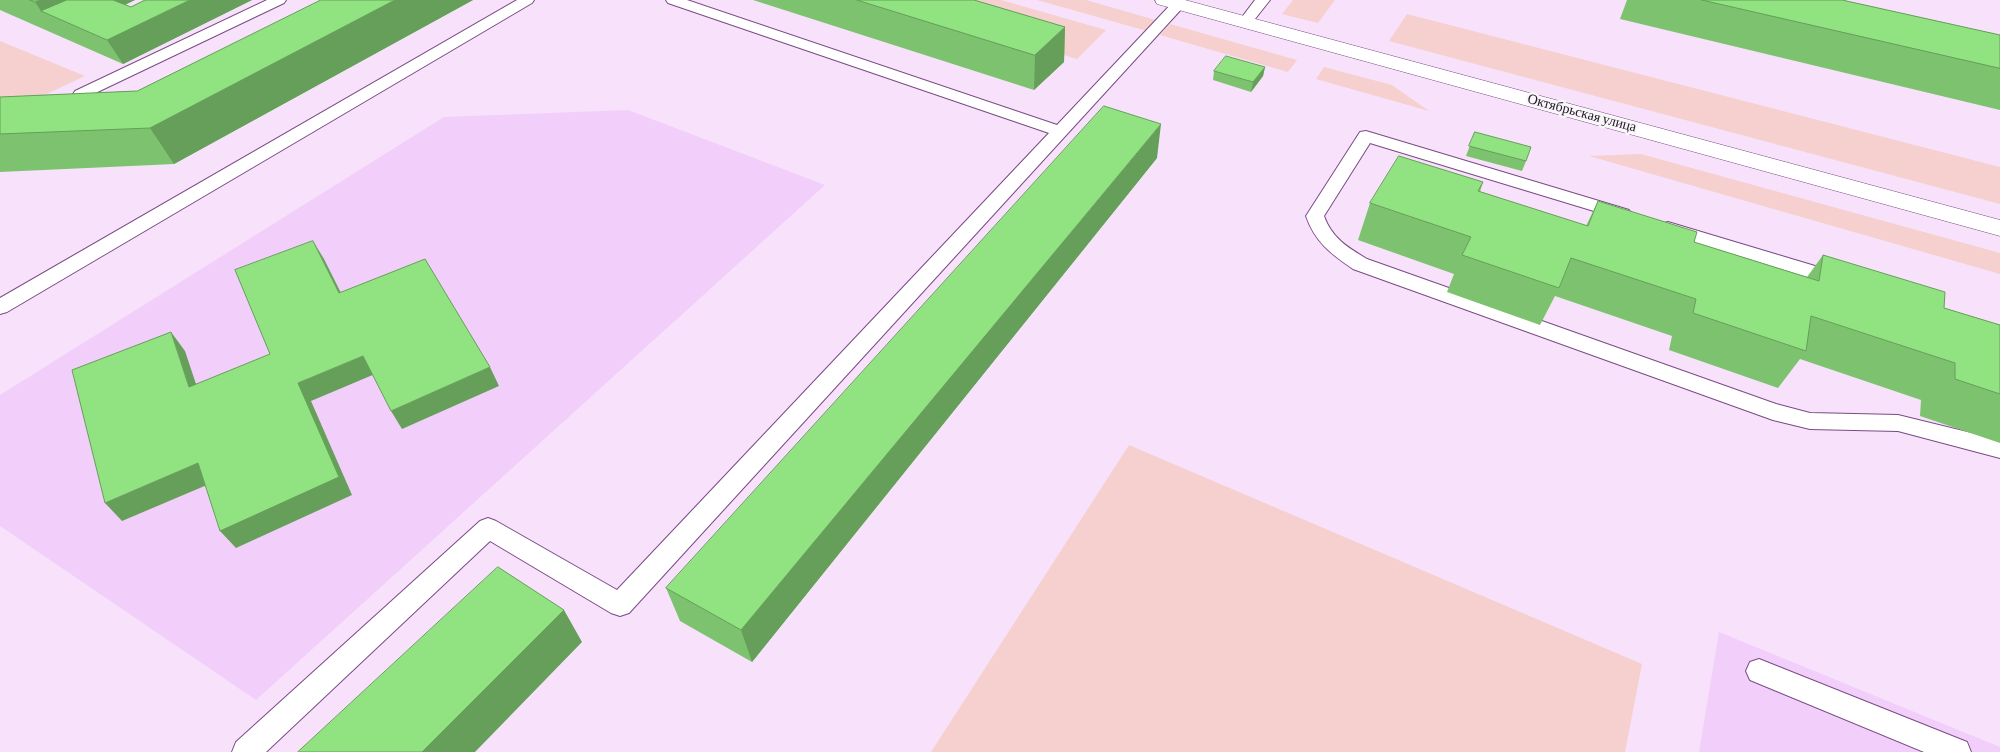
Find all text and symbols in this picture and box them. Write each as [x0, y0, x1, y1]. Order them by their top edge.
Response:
street label: Октябрьская улица [1526, 90, 1638, 136]

